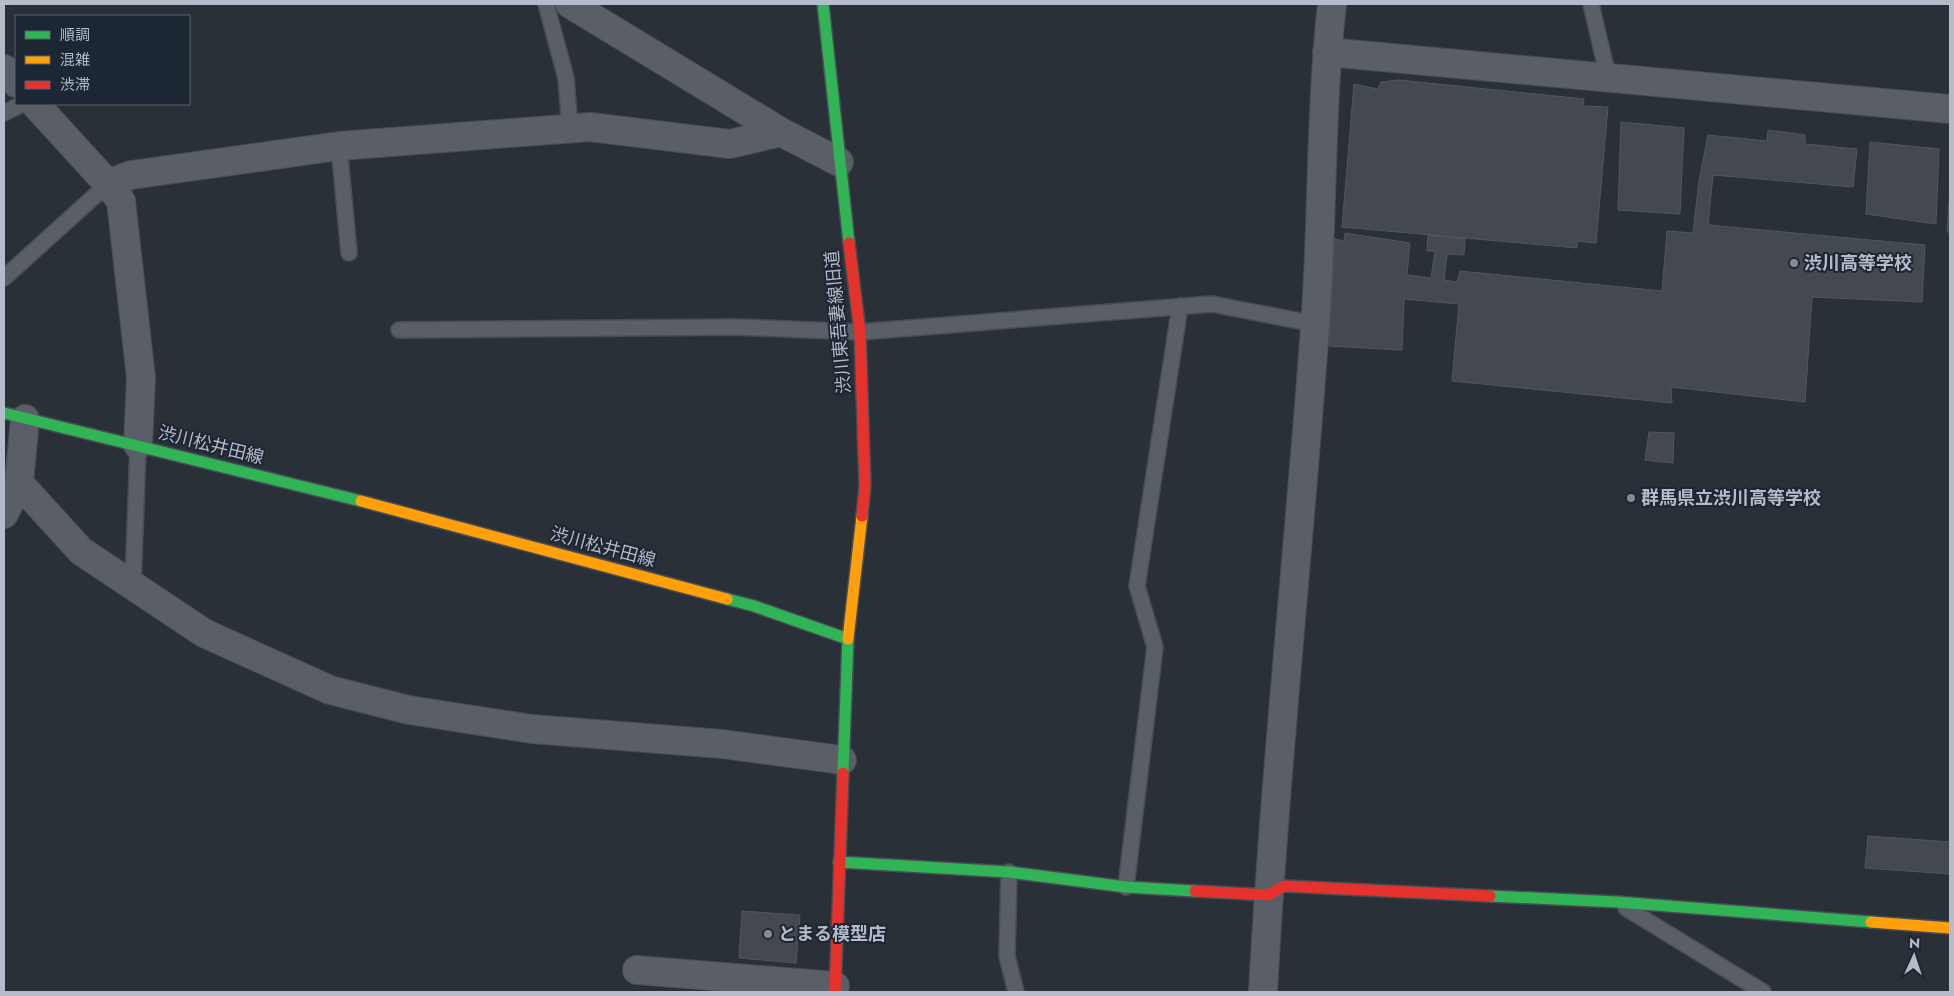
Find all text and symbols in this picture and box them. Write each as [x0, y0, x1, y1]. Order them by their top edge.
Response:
legend [15, 15, 190, 105]
text: 順調 [60, 24, 90, 46]
text: 混雑 [60, 49, 90, 71]
text: 渋滞 [60, 74, 90, 96]
street label: 渋川東吾妻線旧道 [819, 249, 857, 395]
place label: 渋川高等学校 [1804, 250, 1912, 276]
marker: 渋川高等学校 [1788, 257, 1800, 269]
street label: 渋川松井田線 [155, 419, 267, 471]
place label: 群馬県立渋川高等学校 [1641, 485, 1821, 511]
marker: 群馬県立渋川高等学校 [1625, 492, 1637, 504]
street label: 渋川松井田線 [547, 520, 659, 574]
place label: とまる模型店 [778, 921, 886, 947]
marker: とまる模型店 [762, 928, 774, 940]
north arrow [1889, 931, 1939, 981]
text: N [1909, 933, 1921, 953]

